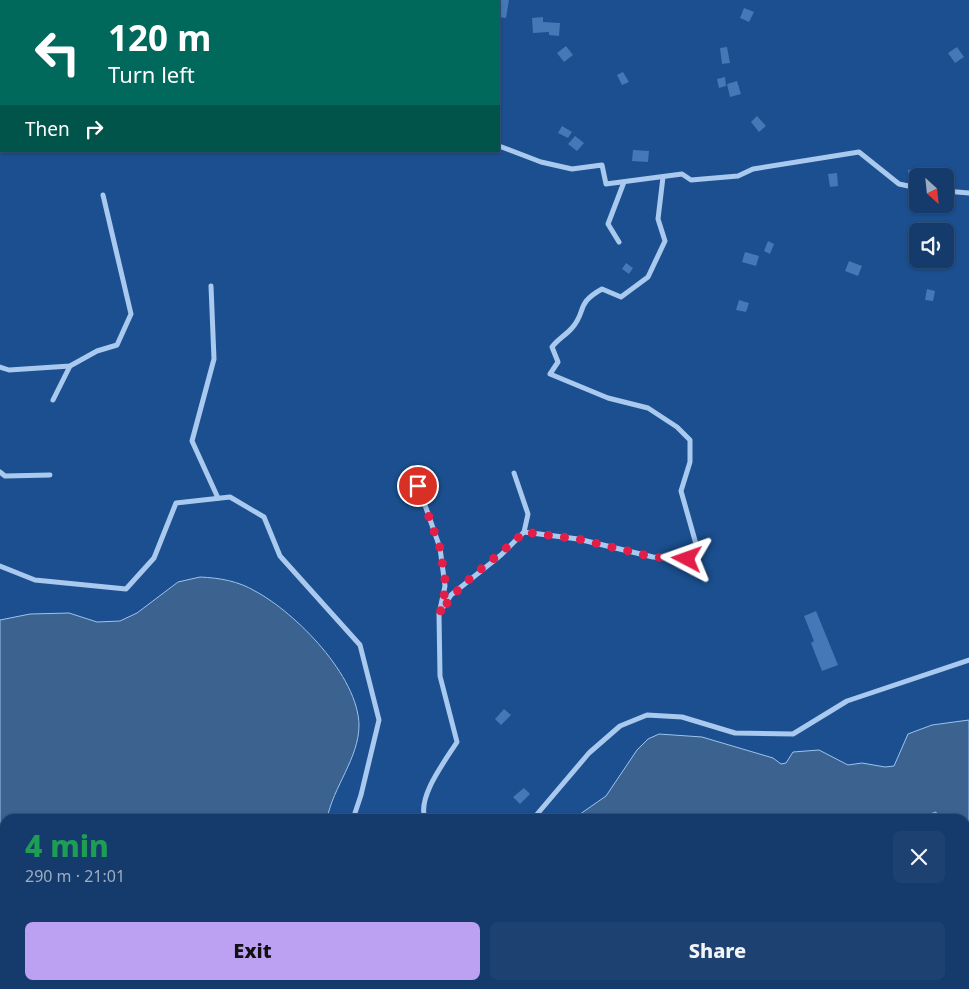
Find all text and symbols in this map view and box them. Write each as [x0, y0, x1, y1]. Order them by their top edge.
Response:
text: 120 m [108, 14, 211, 61]
icon: left [25, 20, 90, 85]
text: Turn left [108, 59, 195, 89]
icon: right [80, 115, 108, 143]
text: Then [25, 116, 70, 142]
north arrow [909, 168, 954, 212]
map controls [909, 168, 954, 268]
button: sound [909, 223, 954, 268]
pin [397, 465, 439, 507]
icon: arrive [404, 472, 432, 500]
position arrow [660, 532, 712, 584]
text: 4 min [25, 825, 109, 866]
button: close [893, 831, 945, 883]
text: 290 m · 21:01 [25, 865, 125, 887]
button: Exit [25, 922, 480, 980]
button: Share [490, 922, 945, 980]

